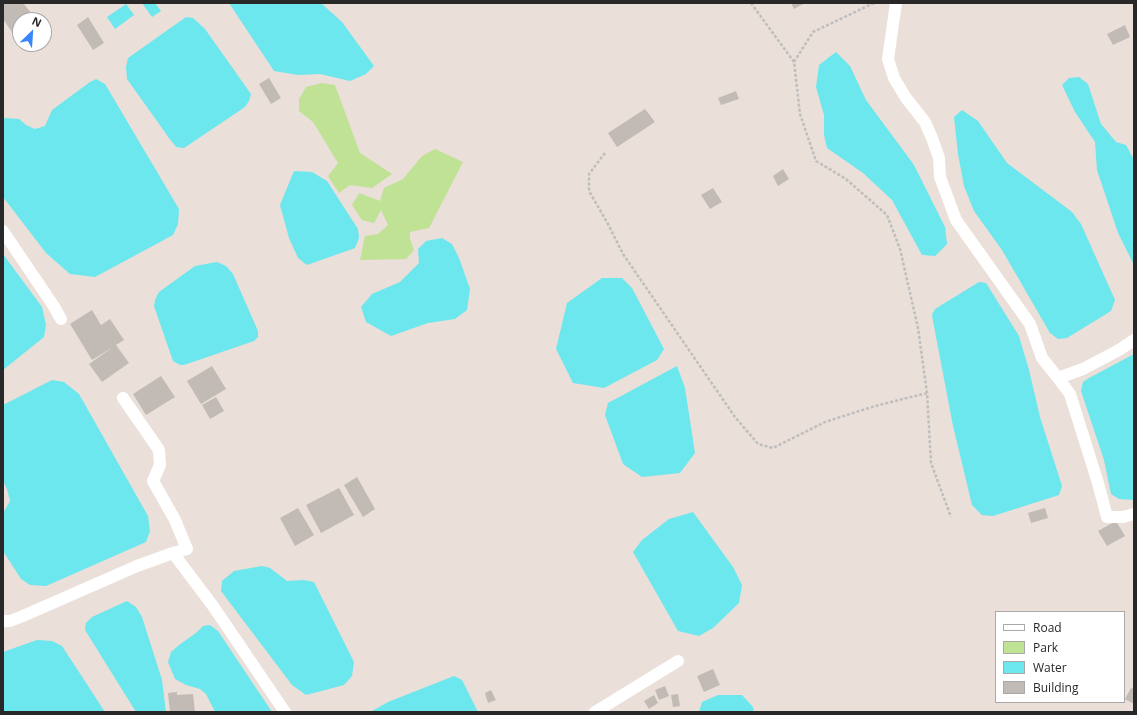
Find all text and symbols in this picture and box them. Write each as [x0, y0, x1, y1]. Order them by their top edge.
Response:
north arrow [12, 12, 52, 52]
text: N [30, 13, 44, 30]
legend [995, 611, 1125, 703]
text: Road [1033, 619, 1062, 636]
text: Park [1033, 639, 1058, 656]
text: Water [1033, 659, 1067, 676]
text: Building [1033, 679, 1078, 696]

